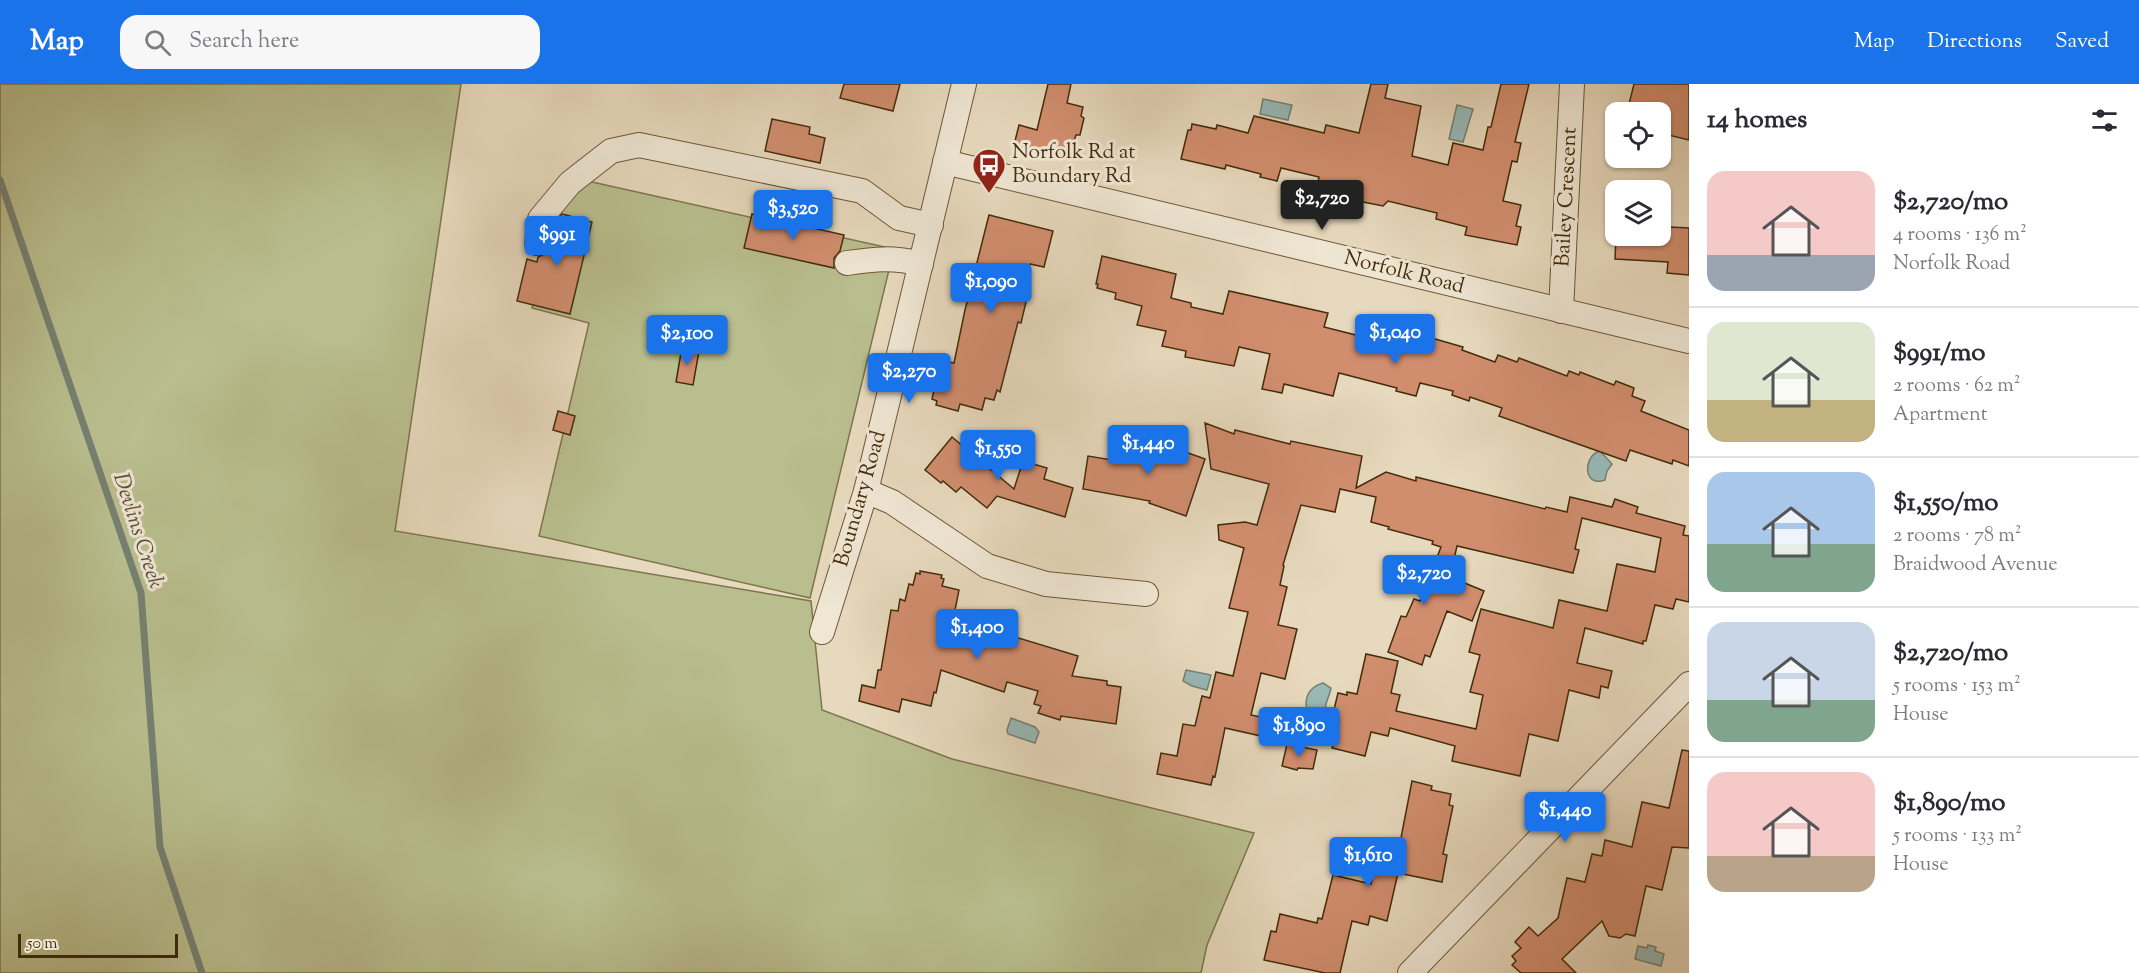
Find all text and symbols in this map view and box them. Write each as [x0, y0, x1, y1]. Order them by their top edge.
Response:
search box [120, 15, 540, 69]
text: Map [30, 22, 84, 62]
icon: search [141, 26, 174, 59]
text: Search here [189, 26, 299, 58]
text: Map [1854, 27, 1894, 57]
text: Directions [1927, 27, 2022, 57]
text: Saved [2055, 27, 2109, 57]
map controls [1605, 102, 1671, 246]
button: locate [1605, 102, 1671, 168]
text: 14 homes [1707, 102, 1807, 139]
icon: filters [2088, 104, 2121, 137]
street label: Bailey Crescent [1548, 126, 1586, 268]
place label: Norfolk Rd at Boundary Rd [1012, 138, 1135, 192]
bus stop icon: Norfolk Rd at Boundary Rd [971, 147, 1007, 194]
pin: $2,720 [1273, 180, 1371, 231]
button: layers [1605, 180, 1671, 246]
text: $2,720/mo [1893, 184, 2008, 221]
text: $2,720 [1295, 185, 1349, 214]
pin: $3,520 [744, 190, 842, 241]
text: $3,520 [768, 195, 818, 224]
icon: home [1755, 195, 1827, 267]
pin: $991 [521, 216, 593, 267]
text: $991 [539, 221, 575, 250]
text: 4 rooms · 136 m² [1893, 221, 2027, 250]
street label: Norfolk Road [1341, 244, 1468, 302]
text: Norfolk Road [1893, 250, 2010, 279]
pin: $1,090 [942, 263, 1040, 314]
text: $1,090 [965, 268, 1017, 297]
pin: $1,040 [1346, 314, 1444, 365]
pin: $2,100 [638, 315, 736, 366]
text: $1,040 [1369, 319, 1421, 348]
text: $2,100 [661, 320, 713, 349]
text: $991/mo [1893, 335, 1985, 372]
icon: home [1755, 346, 1827, 418]
pin: $2,270 [860, 353, 958, 404]
text: $2,270 [882, 358, 936, 387]
text: 2 rooms · 62 m² [1893, 372, 2021, 401]
text: Apartment [1893, 401, 1988, 430]
pin: $1,440 [1099, 425, 1197, 476]
street label: Boundary Road [827, 427, 895, 571]
pin: $1,550 [949, 430, 1047, 481]
text: $1,440 [1121, 430, 1175, 459]
text: $1,550 [974, 435, 1022, 464]
water label: Devlins Creek [103, 469, 171, 593]
text: $1,550/mo [1893, 485, 1998, 522]
icon: home [1755, 496, 1827, 568]
text: 2 rooms · 78 m² [1893, 522, 2022, 551]
text: Braidwood Avenue [1893, 551, 2058, 580]
pin: $2,720 [1375, 555, 1473, 606]
text: $2,720 [1397, 560, 1451, 589]
pin: $1,400 [928, 609, 1026, 660]
text: $1,400 [950, 614, 1004, 643]
text: $2,720/mo [1893, 635, 2008, 672]
icon: home [1755, 646, 1827, 718]
text: 5 rooms · 153 m² [1893, 672, 2021, 701]
text: House [1893, 701, 1948, 730]
pin: $1,890 [1250, 707, 1348, 758]
text: $1,890 [1273, 712, 1325, 741]
text: $1,890/mo [1893, 785, 2006, 822]
pin: $1,440 [1516, 792, 1614, 843]
icon: home [1755, 796, 1827, 868]
text: $1,440 [1538, 797, 1592, 826]
text: 5 rooms · 133 m² [1893, 822, 2022, 851]
pin: $1,610 [1319, 837, 1417, 888]
text: $1,610 [1344, 842, 1392, 871]
text: House [1893, 851, 1948, 880]
scale bar [18, 931, 178, 958]
text: 50 m [27, 933, 58, 956]

